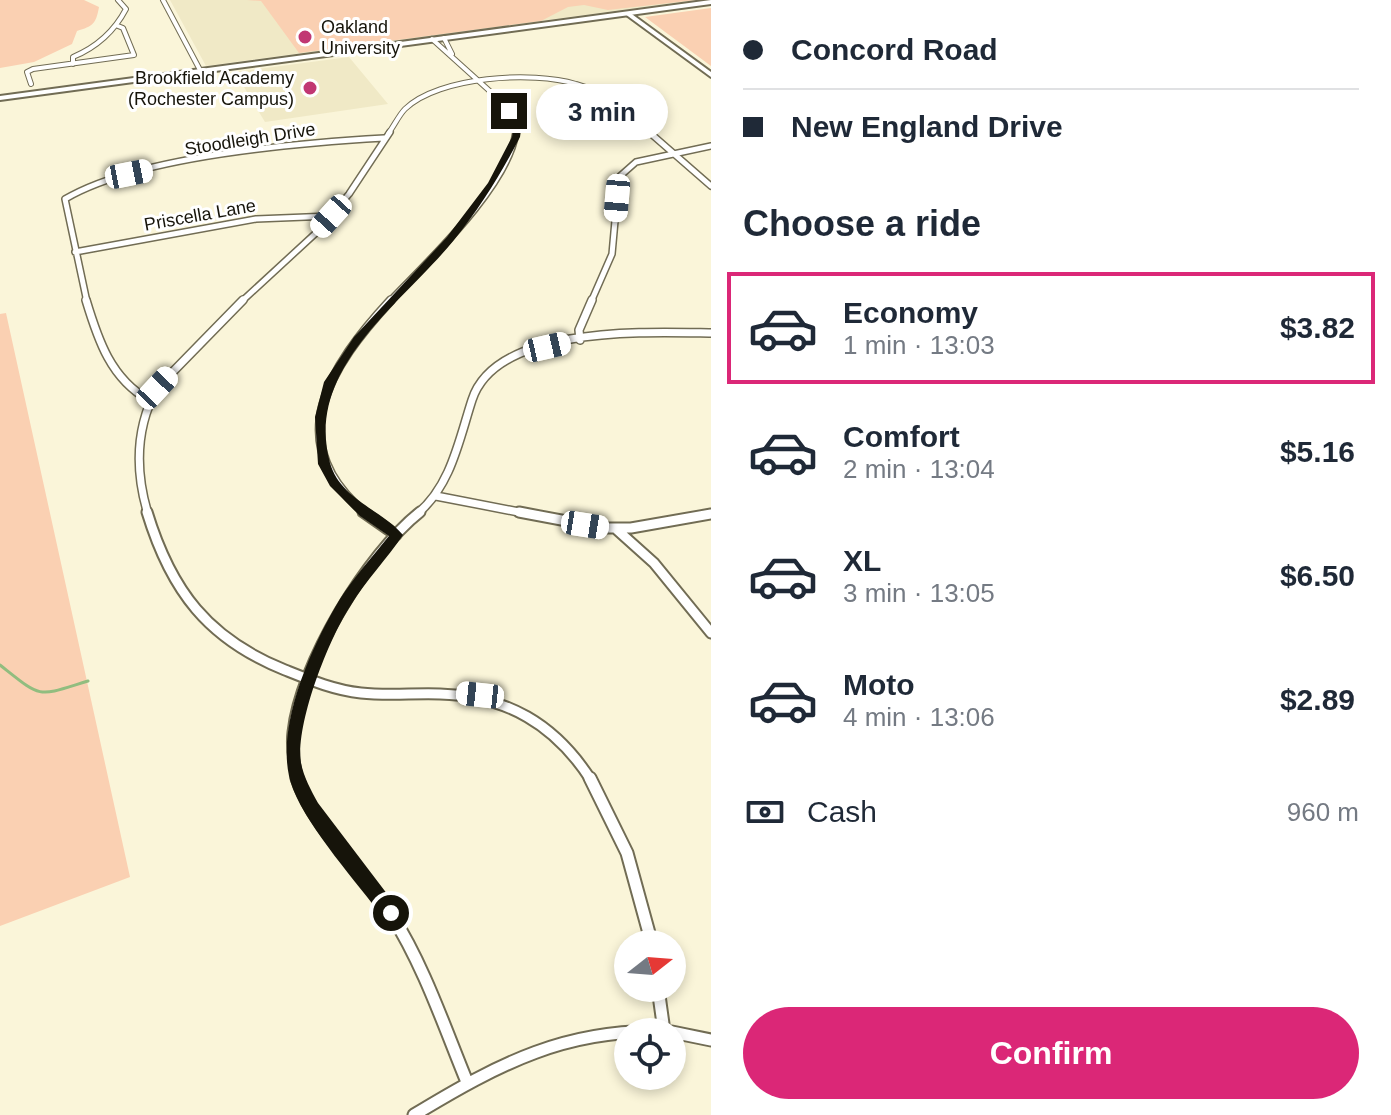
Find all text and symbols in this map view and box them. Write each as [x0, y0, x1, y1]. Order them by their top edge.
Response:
place label: Oakland University [321, 17, 400, 58]
marker: Oakland University [296, 28, 314, 46]
text: Concord Road [791, 33, 998, 66]
place label: Brookfield Academy (Rochester Campus) [128, 68, 294, 109]
marker: Brookfield Academy (Rochester Campus) [301, 79, 319, 97]
callout: 3 min [537, 83, 669, 139]
route end [491, 93, 527, 129]
text: 3 min [568, 97, 636, 127]
text: New England Drive [791, 110, 1063, 143]
street label: Stoodleigh Drive [183, 119, 317, 159]
car [103, 158, 155, 190]
car [603, 173, 631, 223]
car [306, 190, 356, 242]
street label: Priscella Lane [143, 195, 257, 235]
text: Choose a ride [743, 203, 981, 244]
icon: car [747, 292, 819, 364]
text: Economy [843, 296, 978, 329]
text: $3.82 [1280, 311, 1355, 344]
car [521, 330, 573, 364]
text: 1 min · 13:03 [843, 330, 995, 360]
car [132, 362, 182, 414]
icon: car [747, 416, 819, 488]
text: Comfort [843, 420, 960, 453]
text: $5.16 [1280, 435, 1355, 468]
text: 2 min · 13:04 [843, 454, 995, 484]
car [559, 509, 611, 541]
icon: car [747, 540, 819, 612]
text: XL [843, 544, 881, 577]
text: $6.50 [1280, 559, 1355, 592]
text: 3 min · 13:05 [843, 578, 995, 608]
icon: car [747, 664, 819, 736]
text: Moto [843, 668, 915, 701]
car [455, 681, 505, 709]
text: $2.89 [1280, 683, 1355, 716]
text: 4 min · 13:06 [843, 702, 995, 732]
icon: cash [743, 790, 787, 834]
text: Cash [807, 795, 877, 828]
text: 960 m [1287, 797, 1359, 827]
route start [373, 895, 409, 931]
north arrow [614, 930, 686, 1002]
map controls [614, 930, 686, 1090]
button: Confirm [743, 1007, 1359, 1099]
button: locate [614, 1018, 686, 1090]

